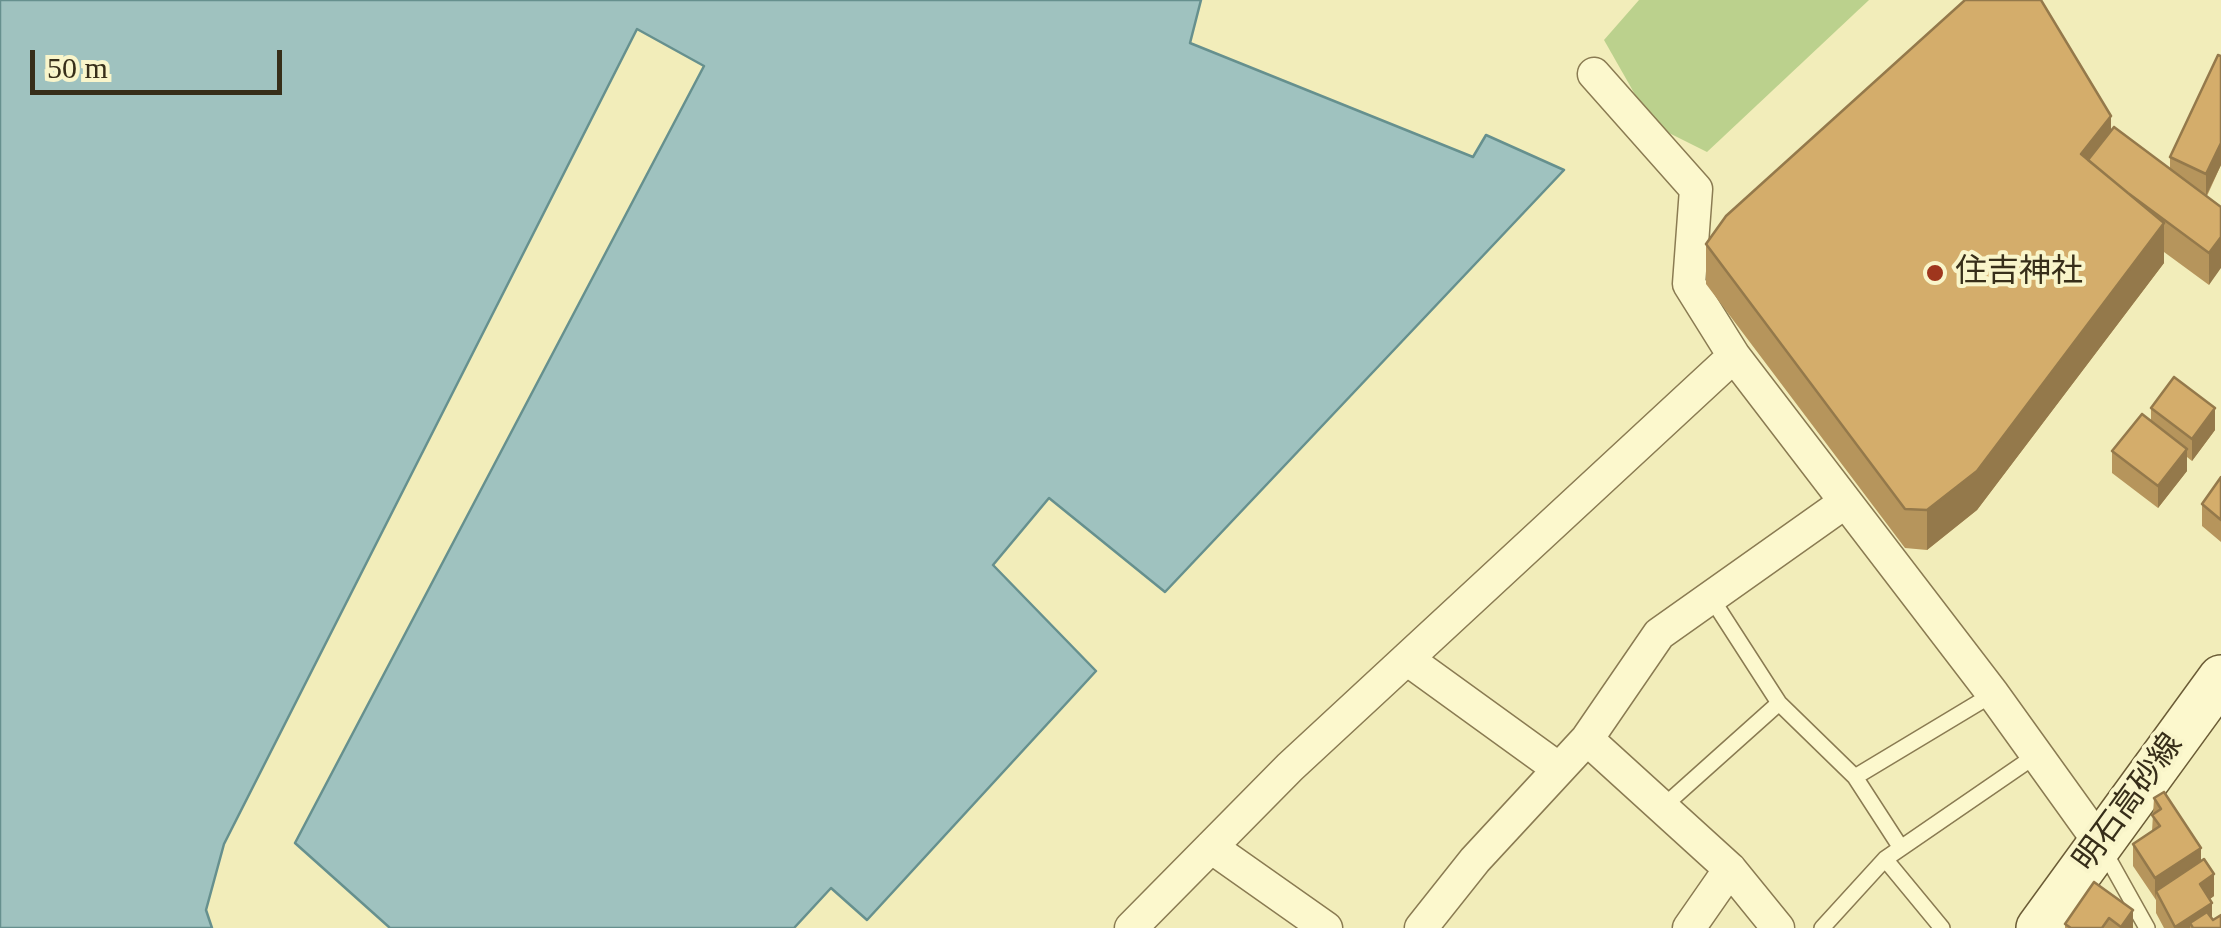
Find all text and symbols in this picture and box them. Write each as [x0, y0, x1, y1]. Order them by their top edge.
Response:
scale bar [35, 30, 288, 92]
text: 50 m [47, 51, 108, 84]
place label: 住吉神社 [1955, 254, 2083, 292]
marker: 住吉神社 [1924, 262, 1946, 284]
street label: 明石高砂線 [2066, 727, 2192, 879]

